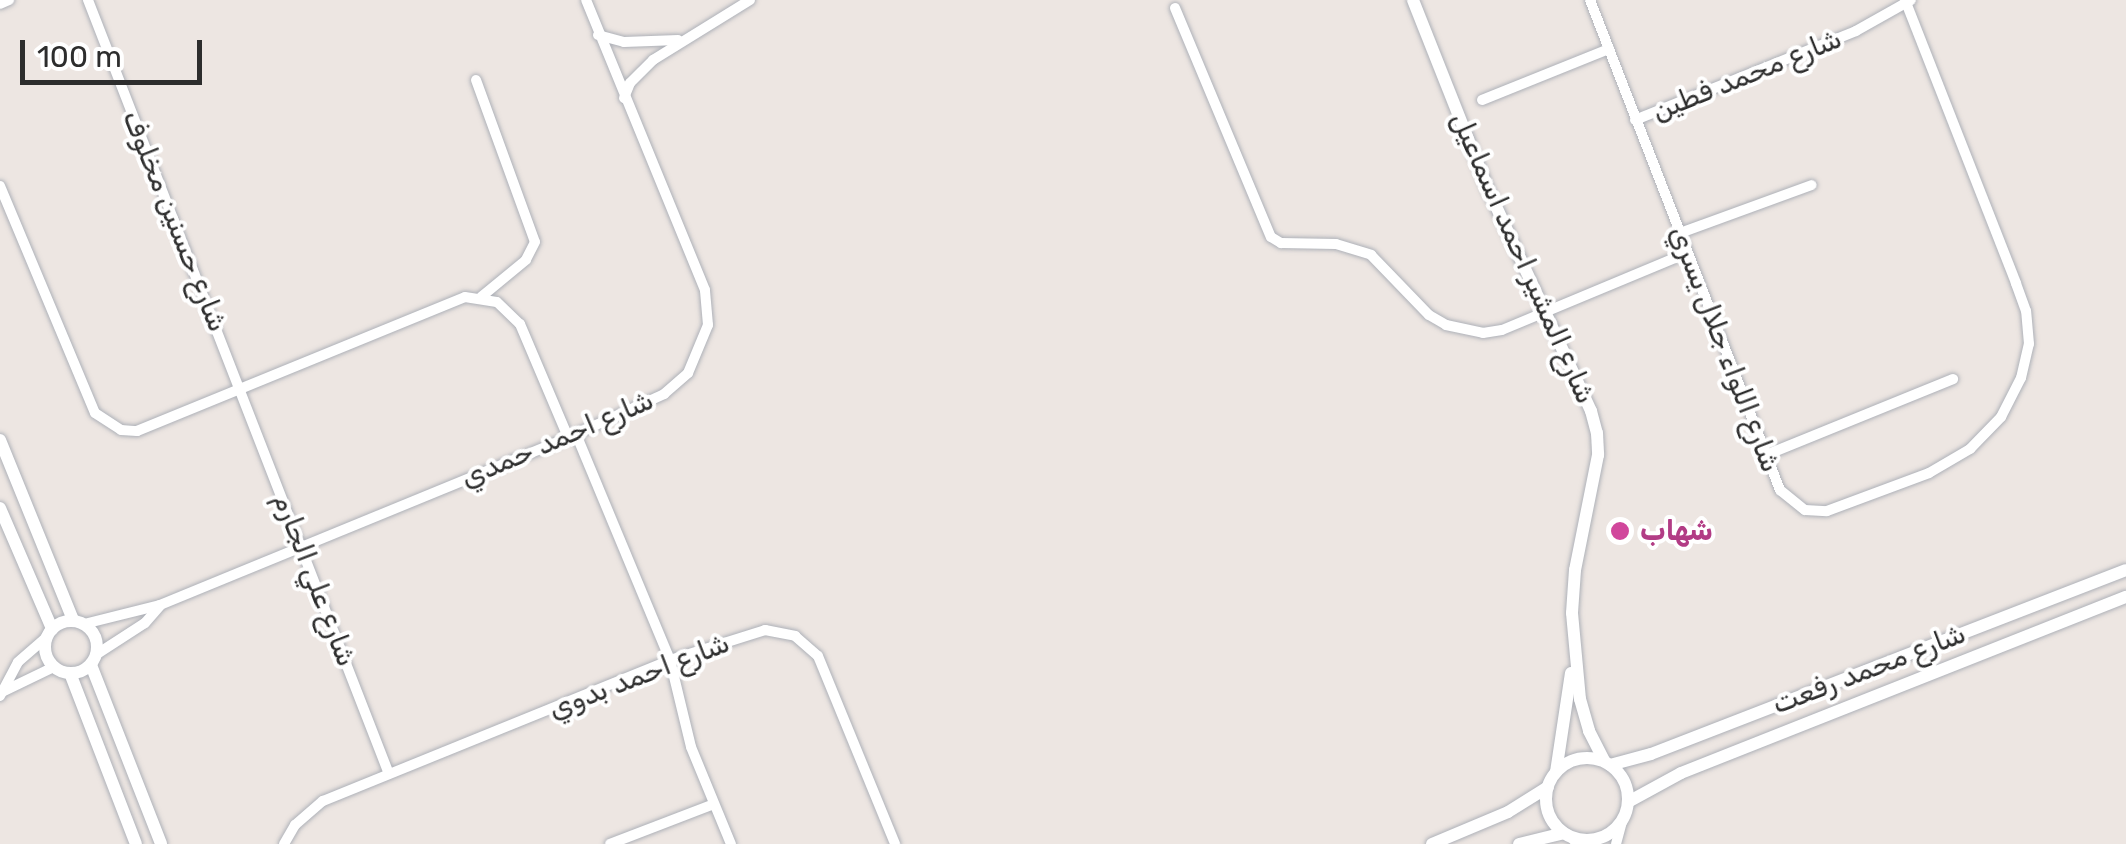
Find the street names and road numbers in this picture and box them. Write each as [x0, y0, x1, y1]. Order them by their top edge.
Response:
street label: شارع محمد فطين [1647, 22, 1847, 128]
street label: شارع حسنين مخلوف [115, 106, 235, 336]
street label: شارع المشير احمد اسماعيل [1443, 107, 1603, 409]
street label: شارع اللواء جلال يسري [1663, 221, 1787, 477]
street label: شارع احمد حمدي [456, 383, 658, 495]
street label: شارع علي الجارم [267, 489, 363, 671]
street label: شارع محمد رفعت [1768, 617, 1970, 721]
street label: شارع احمد بدوي [544, 626, 734, 726]

